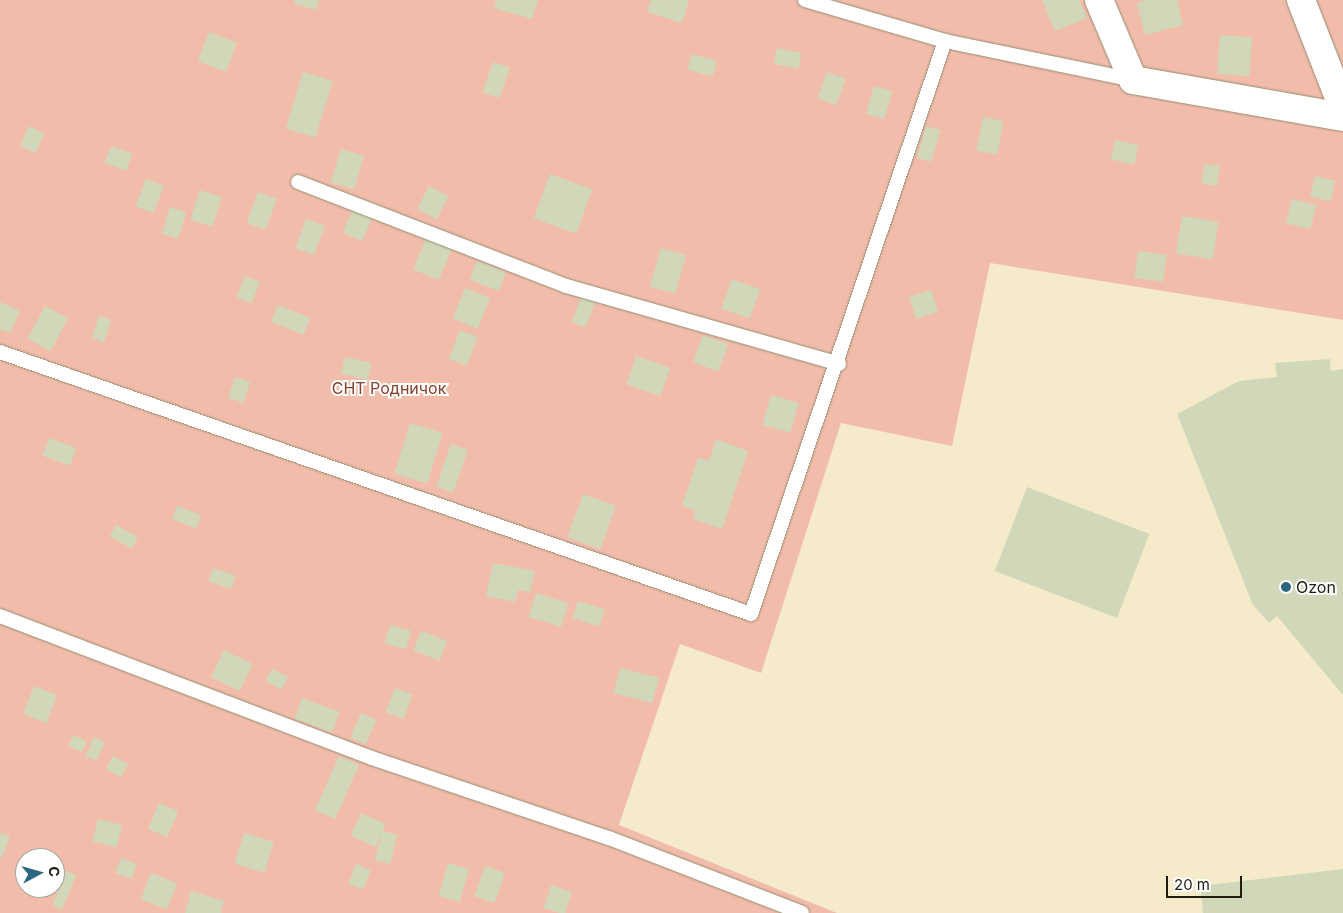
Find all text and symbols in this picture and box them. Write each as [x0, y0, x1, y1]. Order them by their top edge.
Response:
park label: СНТ Родничок [332, 378, 446, 398]
place label: Ozon [1296, 577, 1336, 597]
marker: Ozon [1280, 581, 1292, 593]
north arrow [15, 848, 65, 898]
text: С [45, 865, 63, 878]
scale bar [1168, 866, 1244, 898]
text: 20 m [1174, 875, 1210, 894]

